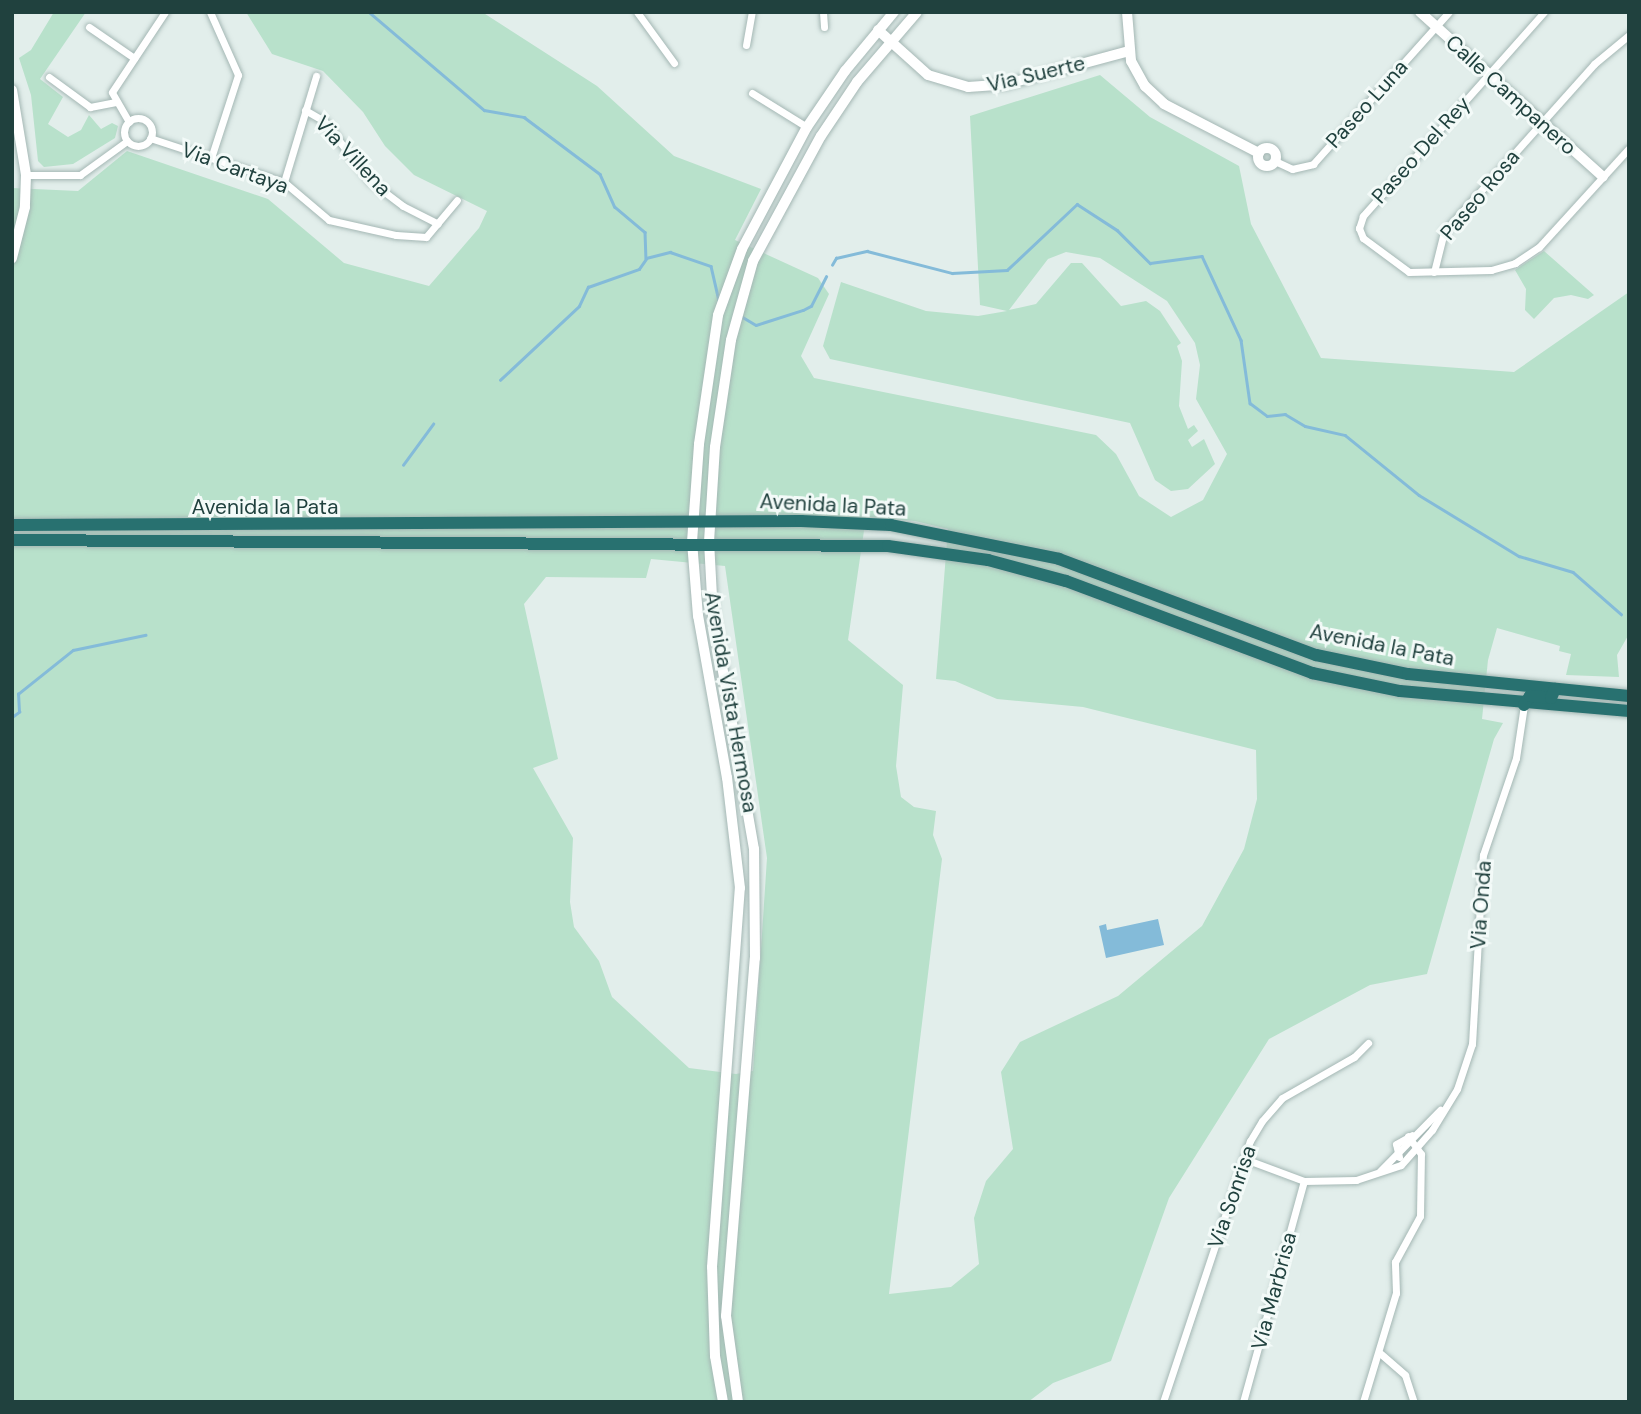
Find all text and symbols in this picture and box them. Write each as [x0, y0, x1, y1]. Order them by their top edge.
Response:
street label: Calle Campanero [1441, 30, 1581, 160]
street label: Via Suerte [985, 50, 1087, 98]
street label: Paseo Luna [1321, 55, 1413, 153]
street label: Paseo Del Rey [1366, 91, 1476, 209]
street label: Via Villena [310, 111, 396, 201]
street label: Via Cartaya [178, 137, 292, 199]
street label: Paseo Rosa [1435, 145, 1525, 245]
street label: Avenida la Pata [759, 489, 907, 521]
street label: Avenida la Pata [192, 494, 338, 520]
street label: Avenida Vista Hermosa [699, 589, 763, 815]
street label: Avenida la Pata [1308, 619, 1456, 671]
street label: Via Onda [1465, 860, 1497, 950]
street label: Via Sonrisa [1203, 1142, 1261, 1252]
street label: Via Marbrisa [1246, 1229, 1302, 1353]

